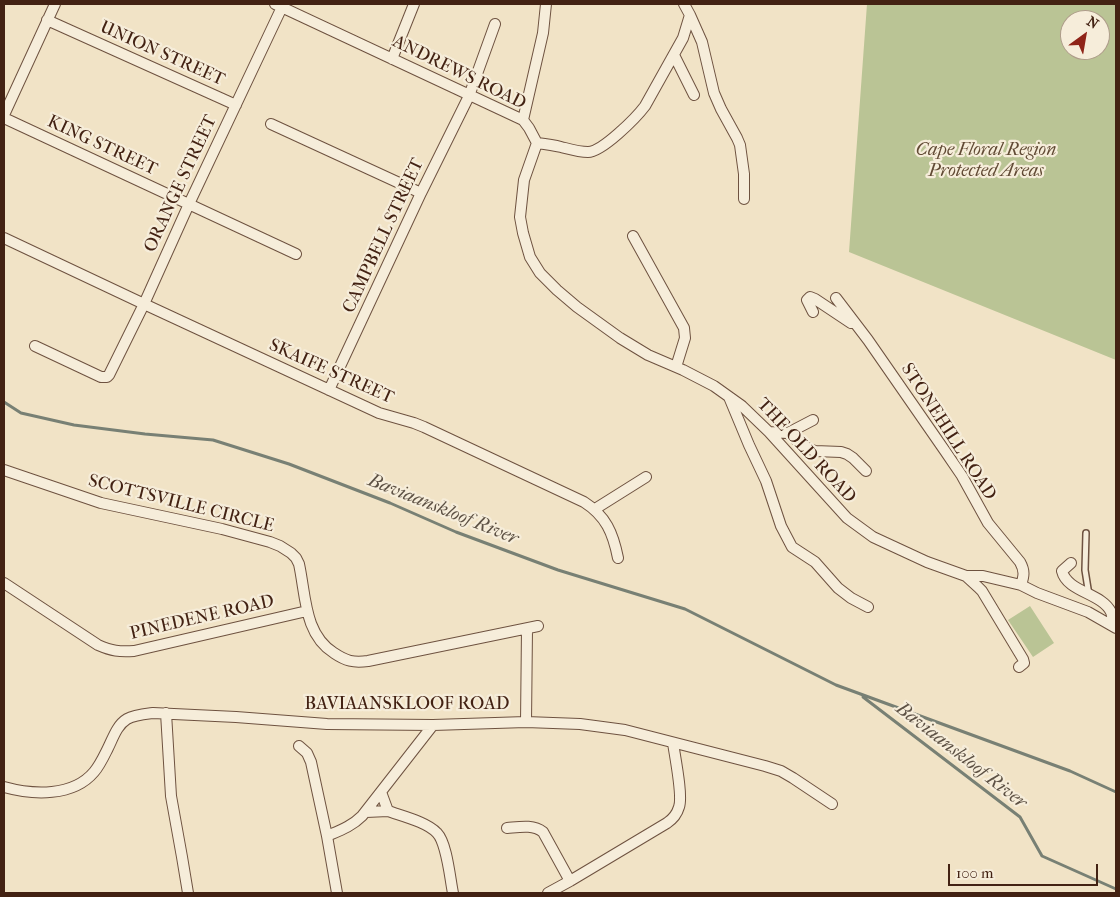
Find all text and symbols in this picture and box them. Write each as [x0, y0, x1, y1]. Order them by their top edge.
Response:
north arrow [1060, 10, 1110, 60]
text: N [1084, 13, 1102, 33]
street label: UNION STREET [96, 17, 228, 91]
street label: ANDREWS ROAD [389, 31, 529, 115]
street label: KING STREET [44, 111, 160, 181]
street label: ORANGE STREET [140, 112, 222, 256]
park label: Cape Floral Region Protected Areas [916, 140, 1056, 182]
street label: CAMPBELL STREET [339, 155, 429, 317]
street label: SKAIFE STREET [265, 335, 397, 409]
street label: STONEHILL ROAD [896, 360, 1000, 504]
street label: THE OLD ROAD [752, 394, 860, 508]
water label: Baviaanskloof River [365, 469, 521, 551]
street label: SCOTTSVILLE CIRCLE [86, 470, 276, 538]
street label: PINEDENE ROAD [128, 591, 276, 645]
street label: BAVIAANSKLOOF ROAD [305, 694, 509, 716]
water label: Baviaanskloof River [891, 698, 1031, 814]
scale bar [950, 854, 1100, 886]
text: 100 m [956, 864, 994, 882]

